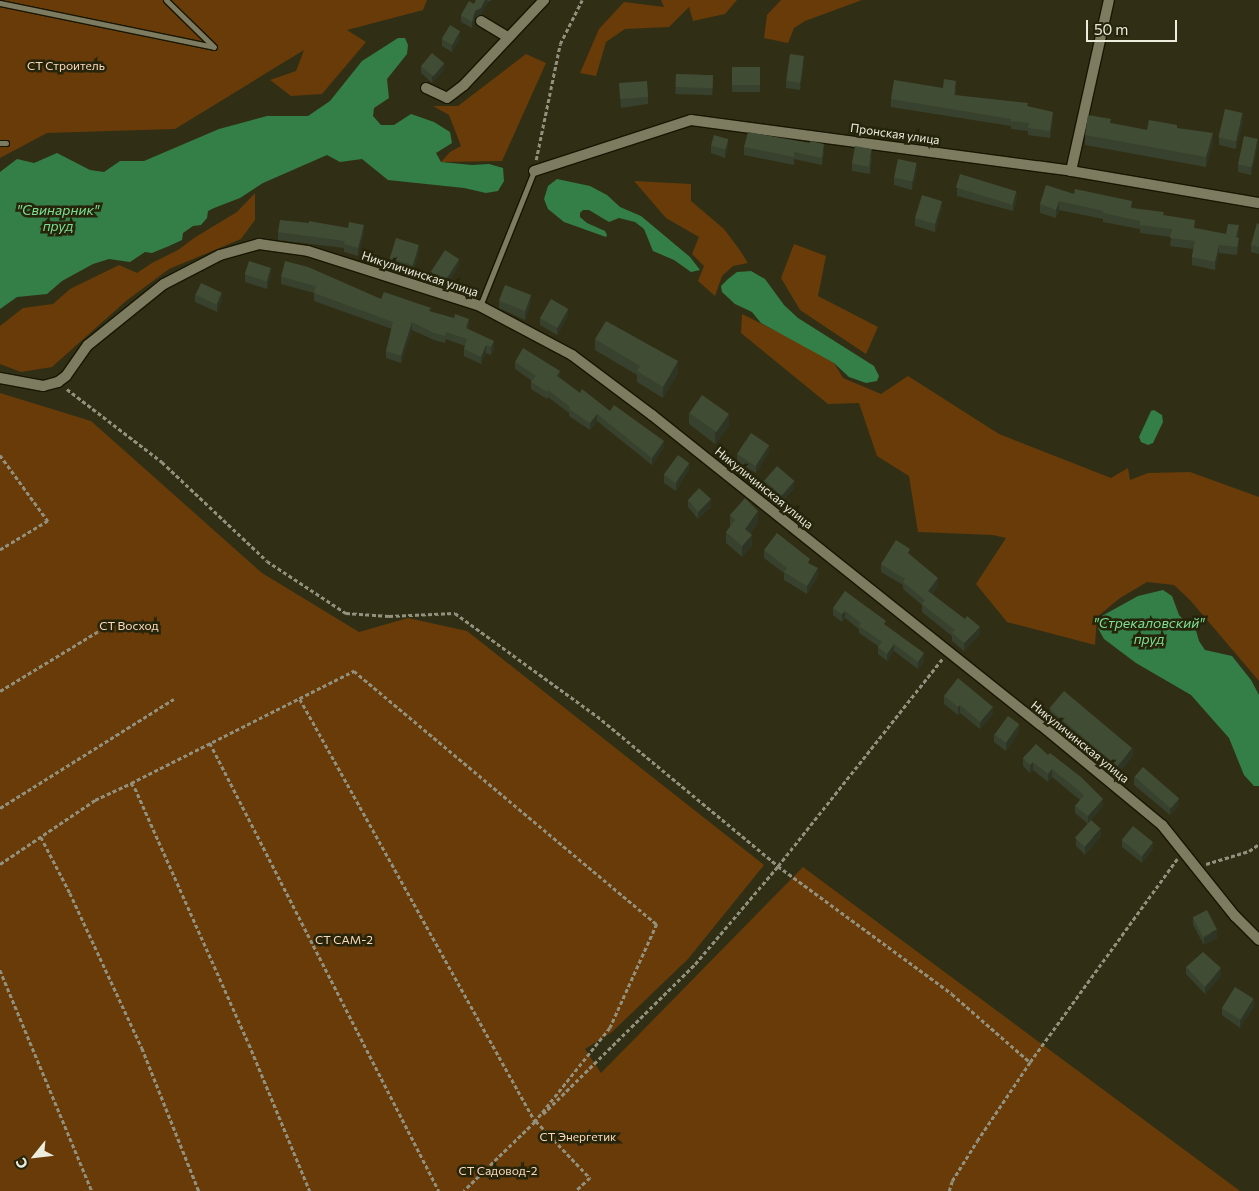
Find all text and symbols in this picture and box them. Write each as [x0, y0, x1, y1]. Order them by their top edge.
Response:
scale bar [1089, 10, 1180, 42]
text: 50 m [1094, 20, 1128, 38]
park label: СТ Строитель [27, 59, 105, 73]
street label: Пронская улица [849, 121, 941, 147]
water label: "Свинарник" пруд [17, 202, 99, 234]
street label: Никуличинская улица [360, 248, 480, 300]
street label: Никуличинская улица [712, 444, 816, 532]
water label: "Стрекаловский" пруд [1093, 615, 1205, 648]
park label: СТ Восход [99, 619, 159, 633]
street label: Никуличинская улица [1028, 698, 1132, 786]
park label: СТ САМ-2 [315, 933, 373, 947]
park label: СТ Энергетик [539, 1130, 617, 1144]
north arrow [10, 1131, 60, 1181]
text: С [12, 1155, 31, 1172]
park label: СТ Садовод-2 [458, 1164, 538, 1178]

